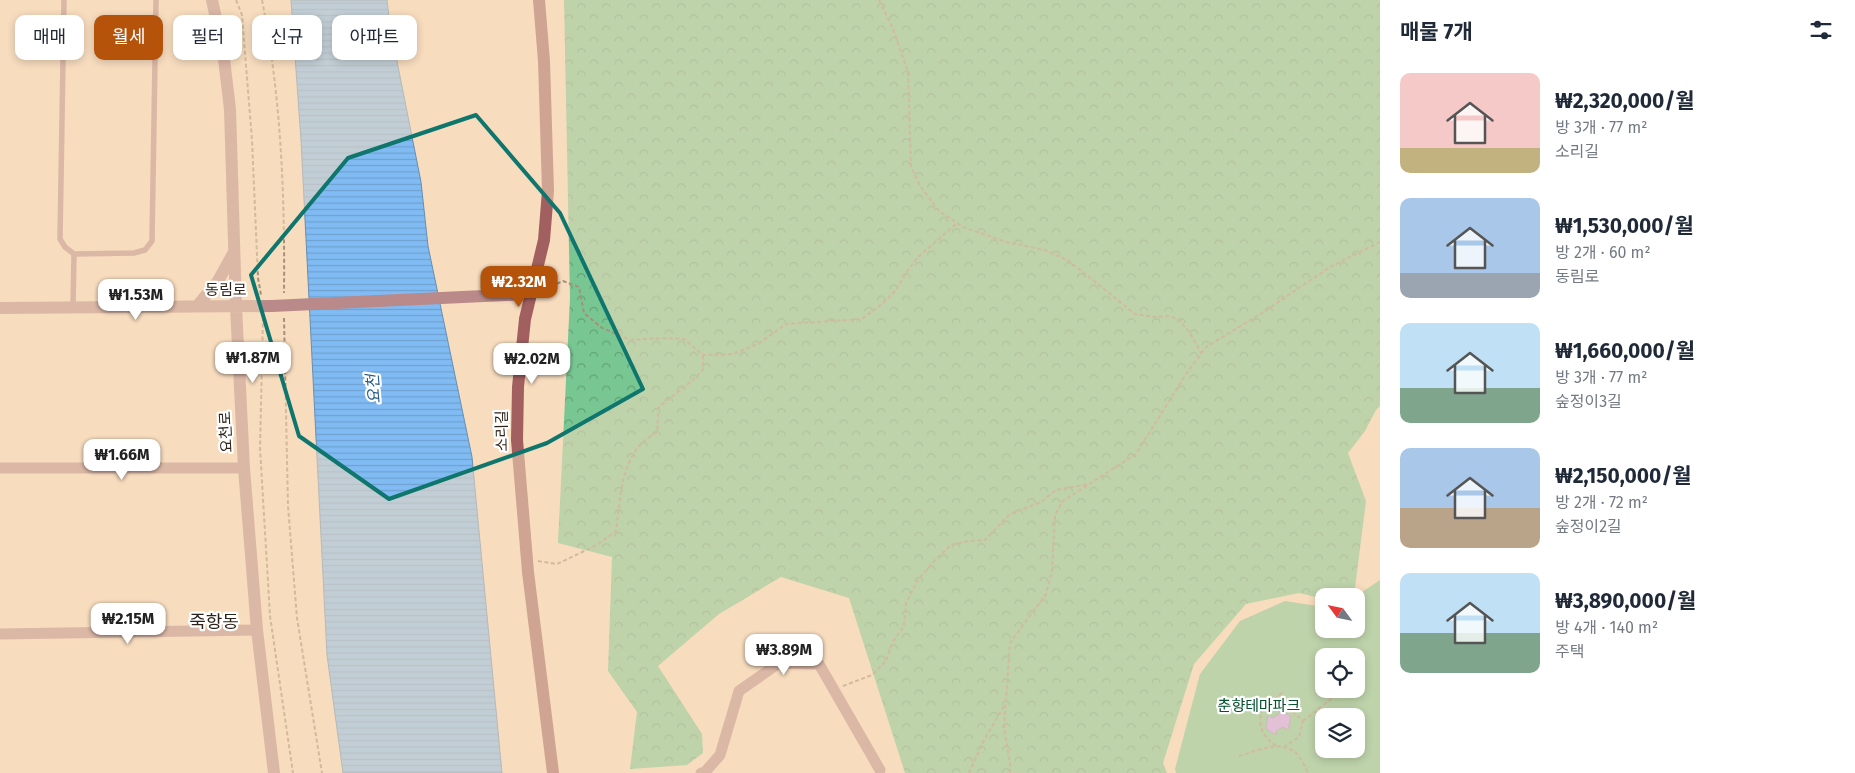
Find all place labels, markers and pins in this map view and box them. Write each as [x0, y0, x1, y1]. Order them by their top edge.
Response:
pin: ₩2.32M [478, 266, 560, 308]
pin: ₩1.53M [95, 278, 177, 321]
pin: ₩1.87M [212, 342, 294, 384]
pin: ₩2.02M [491, 342, 573, 385]
pin: ₩1.66M [81, 438, 163, 481]
pin: ₩2.15M [87, 602, 169, 645]
pin: ₩3.89M [743, 634, 825, 676]

